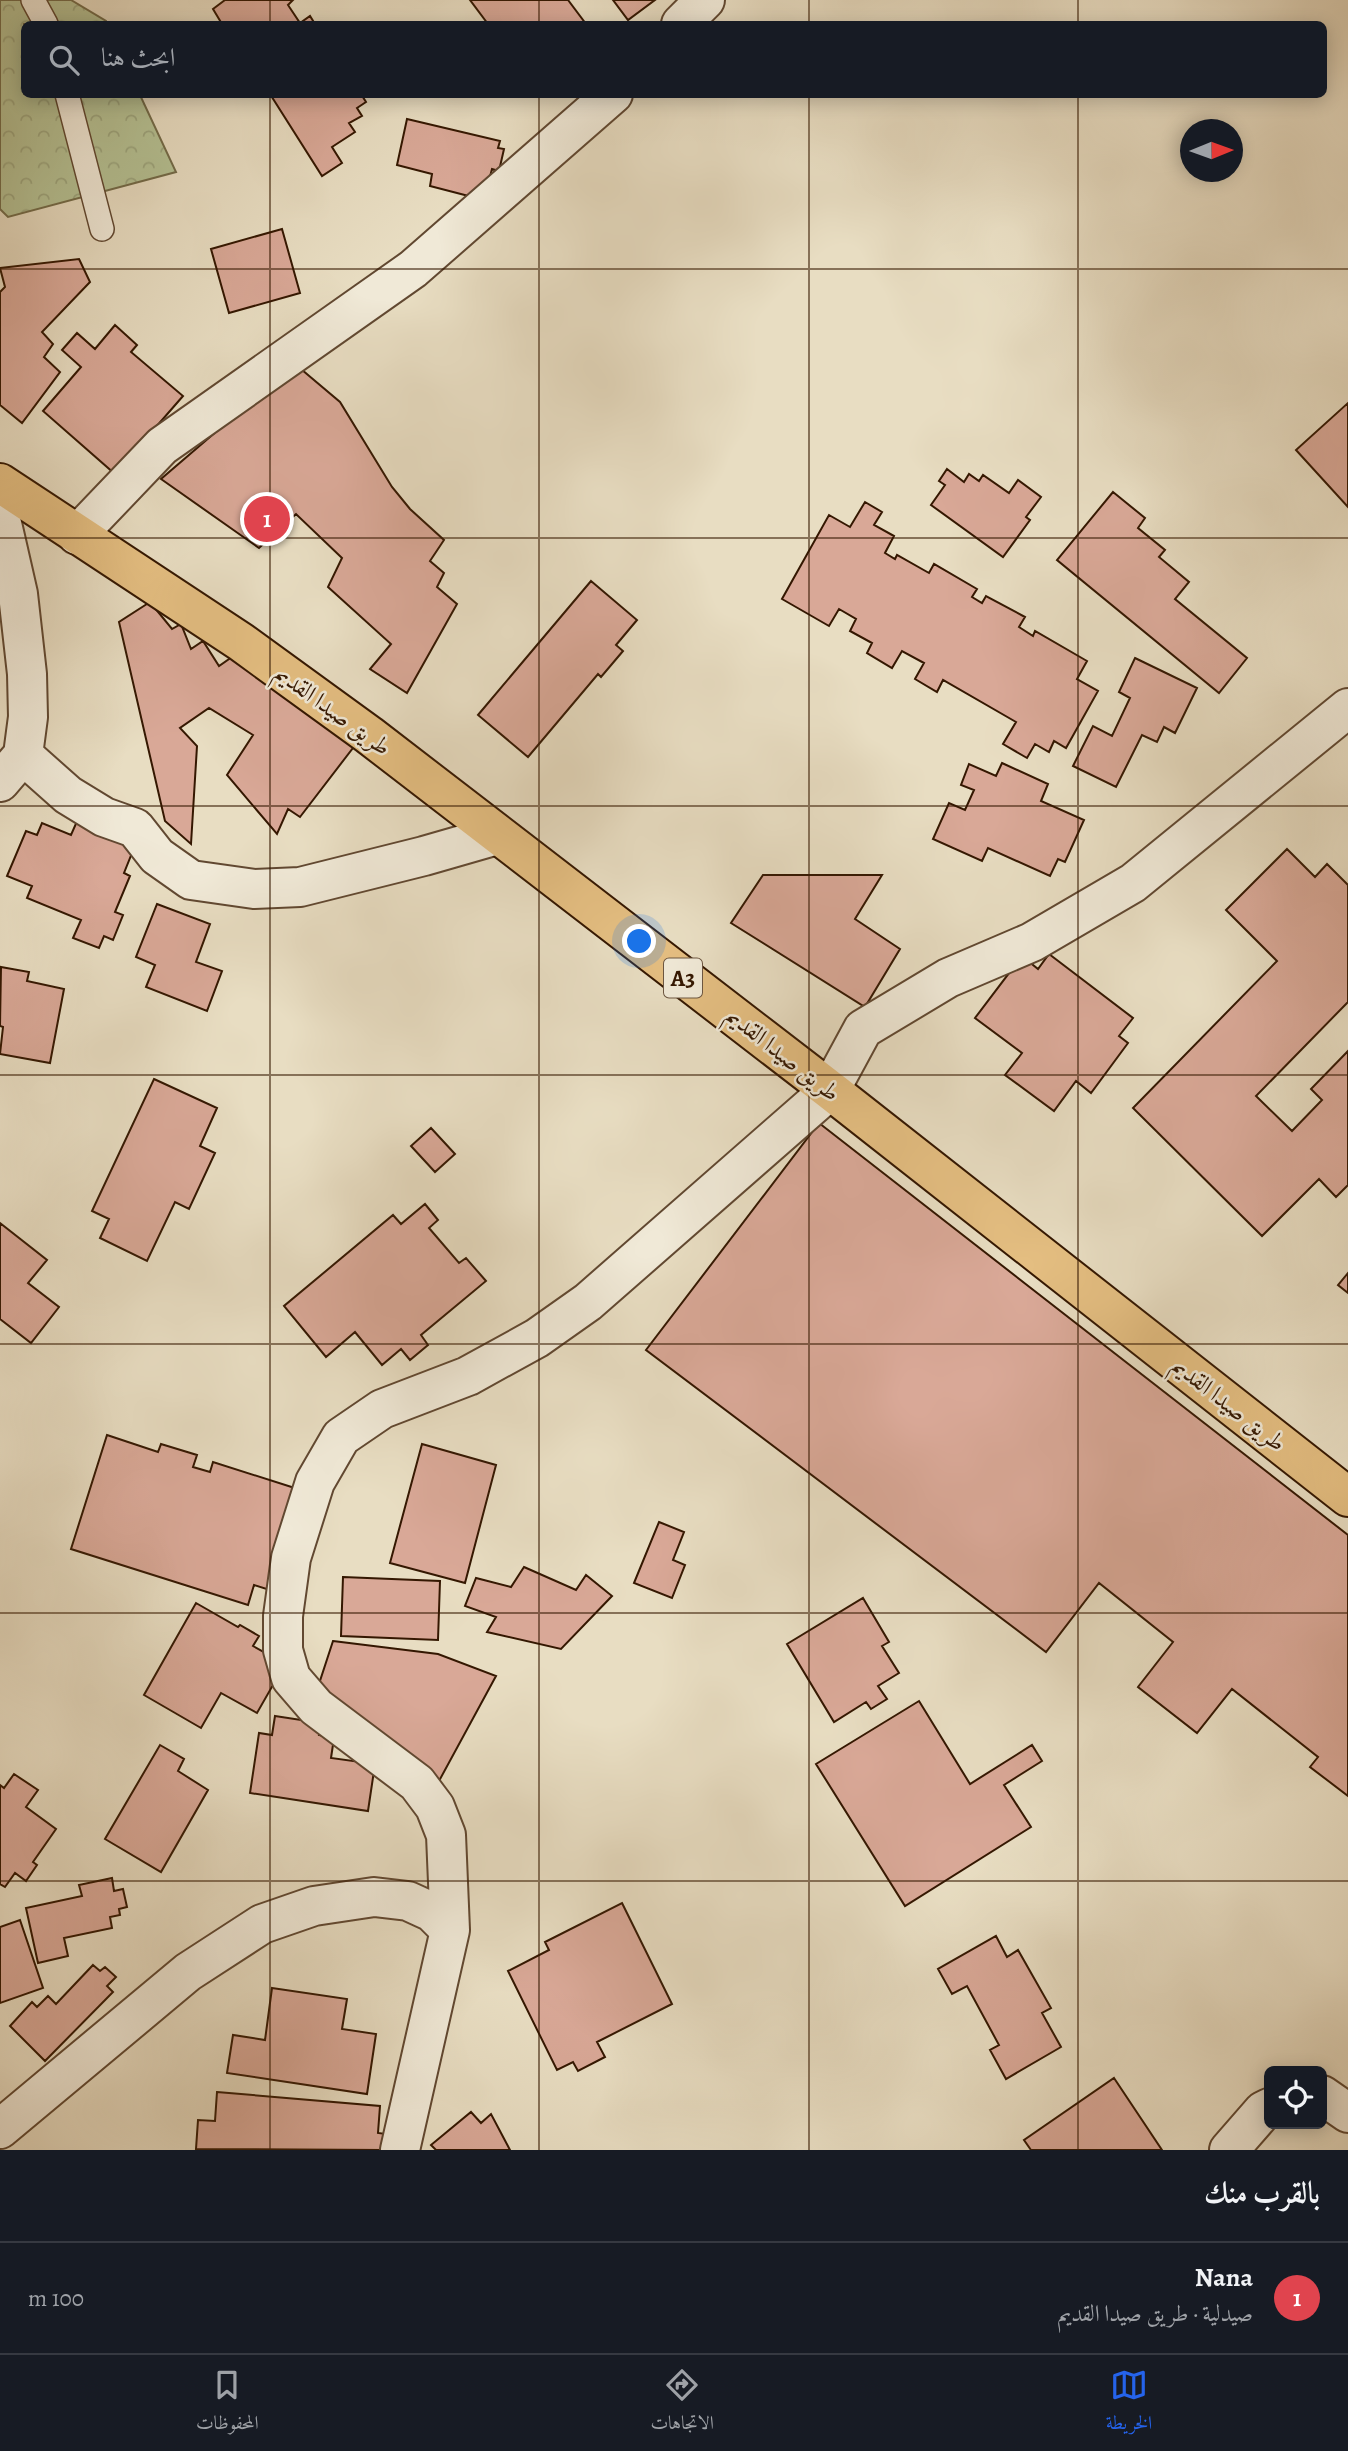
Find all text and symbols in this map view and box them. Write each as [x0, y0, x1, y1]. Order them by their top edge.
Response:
search box [21, 21, 1327, 98]
text: ابحث هنا [101, 40, 176, 75]
icon: search [45, 41, 83, 79]
north arrow [1180, 119, 1243, 182]
pin: 1 [244, 493, 290, 545]
street label: طريق صيدا القديم [265, 657, 398, 767]
your location [622, 924, 656, 958]
road number: A3 [664, 959, 702, 998]
street label: طريق صيدا القديم [716, 999, 847, 1113]
street label: طريق صيدا القديم [1162, 1349, 1293, 1463]
map controls [1264, 2066, 1327, 2129]
button: locate [1264, 2066, 1327, 2129]
text: بالقرب منك [1204, 2173, 1320, 2213]
text: Nana [1195, 2260, 1253, 2295]
text: 100 m [28, 2283, 84, 2314]
text: 1 [1293, 2283, 1301, 2314]
text: صيدلية · طريق صيدا القديم [1058, 2298, 1253, 2329]
tab: المحفوظات [196, 2366, 259, 2441]
tab: الاتجاهات [651, 2366, 714, 2441]
tab: الخريطة [1106, 2366, 1152, 2441]

